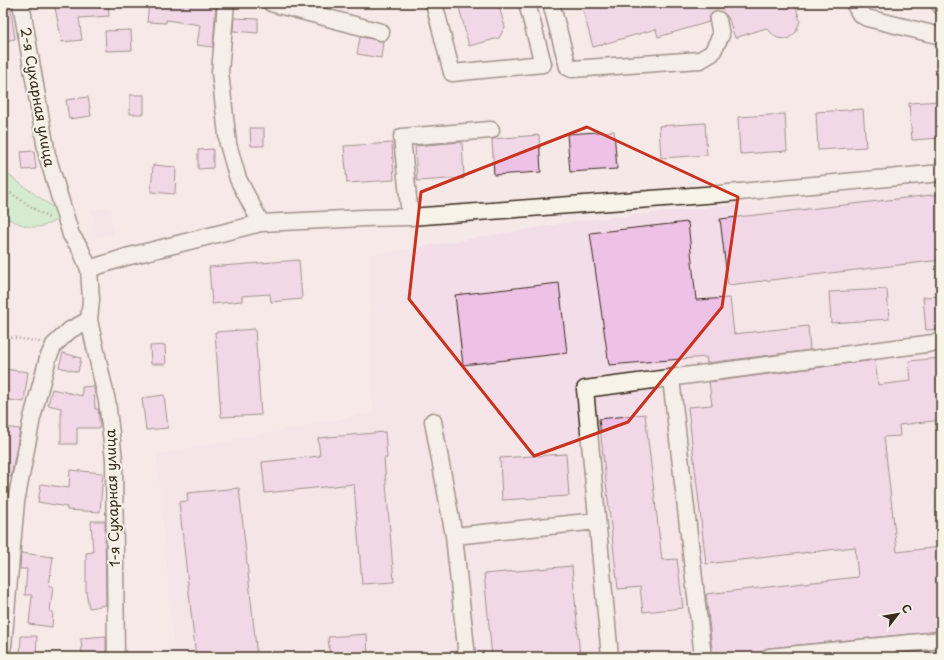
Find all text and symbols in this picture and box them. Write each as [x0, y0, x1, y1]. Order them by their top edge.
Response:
street label: 2-я Сухарная улица [15, 26, 61, 169]
street label: 1-я Сухарная улица [99, 429, 125, 567]
north arrow [878, 594, 918, 634]
text: С [898, 601, 916, 617]

